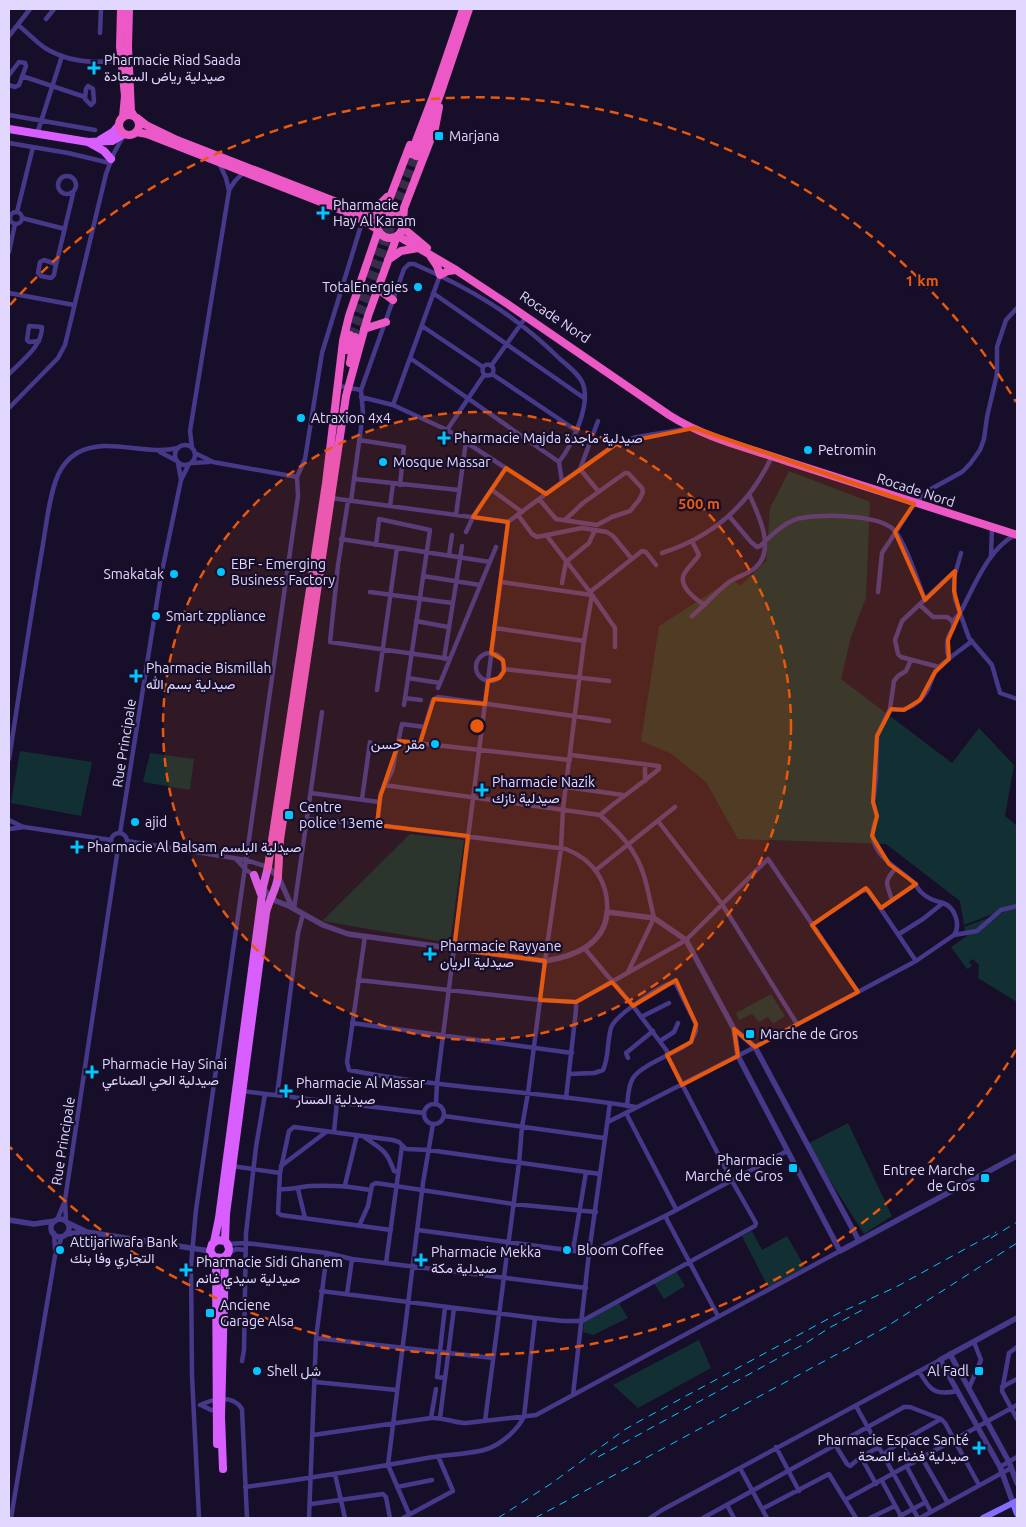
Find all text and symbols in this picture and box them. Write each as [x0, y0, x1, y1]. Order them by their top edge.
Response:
place label: Pharmacie Riad Saada صيدلية رياض السعادة [104, 52, 241, 85]
marker: Pharmacie Riad Saada صيدلية رياض السعادة [88, 62, 100, 74]
place label: Marjana [449, 128, 499, 144]
marker: Marjana [433, 130, 445, 142]
place label: Pharmacie Hay Al Karam [333, 197, 416, 229]
marker: Pharmacie Hay Al Karam [317, 207, 329, 219]
text: 1 km [905, 272, 939, 289]
place label: TotalEnergies [322, 279, 408, 295]
marker: TotalEnergies [412, 281, 424, 293]
street label: Rocade Nord [517, 288, 593, 346]
place label: Atraxion 4x4 [311, 410, 391, 426]
marker: Atraxion 4x4 [295, 412, 307, 424]
place label: Pharmacie Majda صيدلية ماجدة [454, 430, 643, 447]
marker: Pharmacie Majda صيدلية ماجدة [438, 432, 450, 444]
place label: Petromin [818, 442, 876, 458]
marker: Petromin [802, 444, 814, 456]
place label: Mosque Massar [393, 454, 491, 470]
marker: Mosque Massar [377, 456, 389, 468]
street label: Rocade Nord [875, 470, 957, 510]
text: 500 m [678, 495, 720, 512]
place label: EBF - Emerging Business Factory [231, 556, 335, 588]
place label: Smakatak [103, 566, 164, 582]
marker: EBF - Emerging Business Factory [215, 566, 227, 578]
marker: Smakatak [168, 568, 180, 580]
place label: Smart zppliance [166, 608, 266, 624]
marker: Smart zppliance [150, 610, 162, 622]
place label: Pharmacie Bismillah صيدلية بسم الله [146, 660, 271, 693]
marker: Pharmacie Bismillah صيدلية بسم الله [130, 670, 142, 682]
street label: Rue Principale [109, 698, 139, 788]
centre of rings [468, 717, 486, 735]
place label: مقر حسن [371, 736, 425, 753]
marker: مقر حسن [429, 738, 441, 750]
place label: Pharmacie Nazik صيدلية نازك [492, 774, 595, 807]
marker: Pharmacie Nazik صيدلية نازك [476, 784, 488, 796]
place label: Centre police 13eme [299, 799, 383, 831]
marker: Centre police 13eme [283, 809, 295, 821]
place label: ajid [145, 814, 167, 830]
marker: ajid [129, 816, 141, 828]
place label: Pharmacie Al Balsam صيدلية البلسم [87, 839, 302, 856]
marker: Pharmacie Al Balsam صيدلية البلسم [71, 841, 83, 853]
place label: Pharmacie Rayyane صيدلية الريان [440, 938, 562, 971]
marker: Pharmacie Rayyane صيدلية الريان [424, 948, 436, 960]
place label: Marche de Gros [760, 1026, 858, 1042]
marker: Marche de Gros [744, 1028, 756, 1040]
place label: Pharmacie Hay Sinai صيدلية الحي الصناعي [102, 1056, 227, 1092]
marker: Pharmacie Hay Sinai صيدلية الحي الصناعي [86, 1066, 98, 1078]
place label: Pharmacie Al Massar صيدلية المسار [295, 1075, 426, 1108]
marker: Pharmacie Al Massar صيدلية المسار [280, 1085, 292, 1097]
street label: Rue Principale [48, 1096, 78, 1186]
place label: Pharmacie Marché de Gros [685, 1152, 783, 1184]
marker: Pharmacie Marché de Gros [787, 1162, 799, 1174]
place label: Entree Marche de Gros [883, 1162, 975, 1194]
marker: Entree Marche de Gros [979, 1172, 991, 1184]
place label: Attijariwafa Bank التجاري وفا بنك [70, 1234, 178, 1270]
place label: Bloom Coffee [577, 1242, 664, 1258]
marker: Attijariwafa Bank التجاري وفا بنك [54, 1244, 66, 1256]
place label: Pharmacie Mekka صيدلية مكة [431, 1244, 541, 1276]
marker: Bloom Coffee [561, 1244, 573, 1256]
place label: Pharmacie Sidi Ghanem صيدلية سيدي غانم [196, 1254, 343, 1290]
marker: Pharmacie Mekka صيدلية مكة [415, 1254, 427, 1266]
marker: Pharmacie Sidi Ghanem صيدلية سيدي غانم [180, 1264, 192, 1276]
place label: Anciene Garage Alsa [220, 1297, 294, 1329]
marker: Anciene Garage Alsa [204, 1307, 216, 1319]
place label: Shell شل [267, 1363, 321, 1380]
place label: Al Fadl [927, 1363, 969, 1379]
marker: Shell شل [251, 1365, 263, 1377]
marker: Al Fadl [973, 1365, 985, 1377]
place label: Pharmacie Espace Santé صيدلية فضاء الصحة [818, 1432, 969, 1464]
marker: Pharmacie Espace Santé صيدلية فضاء الصحة [973, 1442, 985, 1454]

